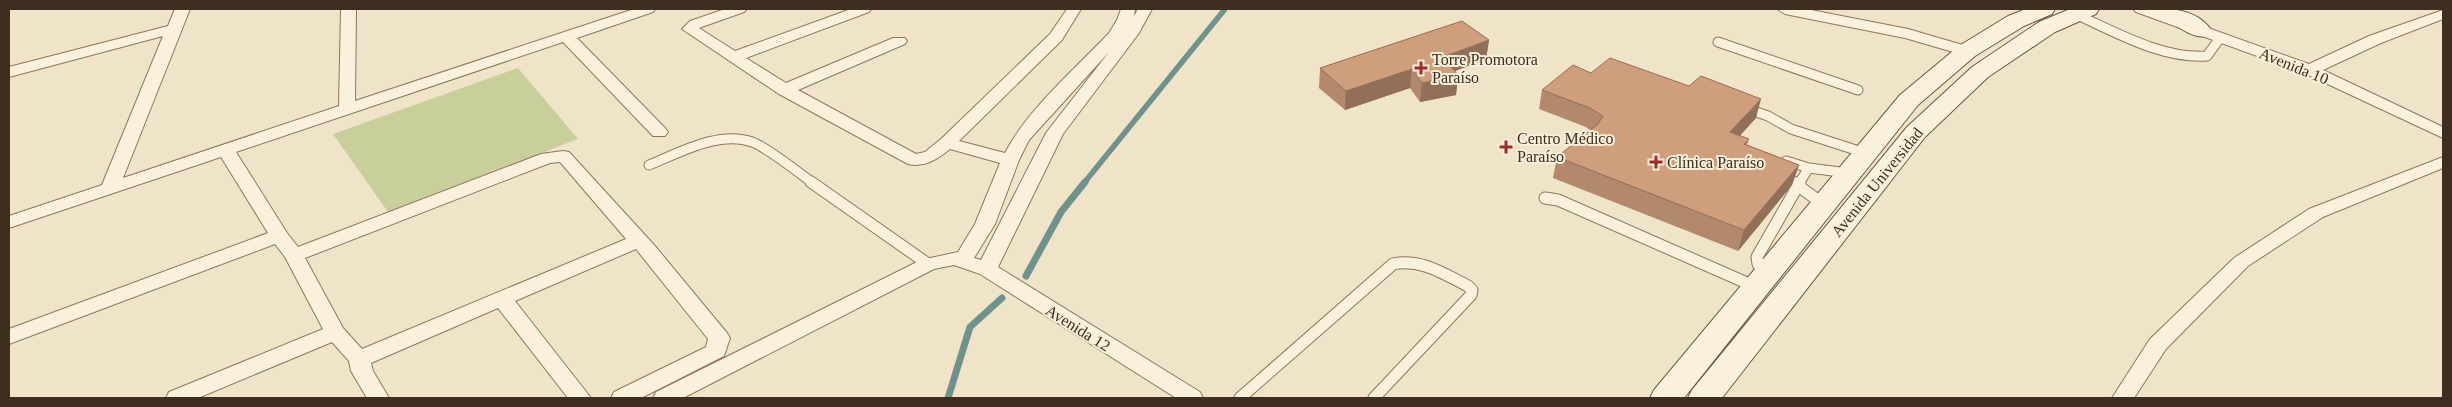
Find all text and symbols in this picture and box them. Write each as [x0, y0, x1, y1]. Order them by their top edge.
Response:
street label: Avenida 10 [2257, 44, 2331, 88]
place label: Torre Promotora Paraíso [1432, 51, 1538, 86]
marker: Torre Promotora Paraíso [1414, 61, 1428, 75]
street label: Avenida Universidad [1828, 124, 1926, 240]
place label: Centro Médico Paraíso [1517, 130, 1613, 165]
marker: Centro Médico Paraíso [1499, 140, 1513, 154]
place label: Clínica Paraíso [1667, 154, 1764, 171]
marker: Clínica Paraíso [1649, 155, 1663, 169]
street label: Avenida 12 [1043, 301, 1113, 355]

